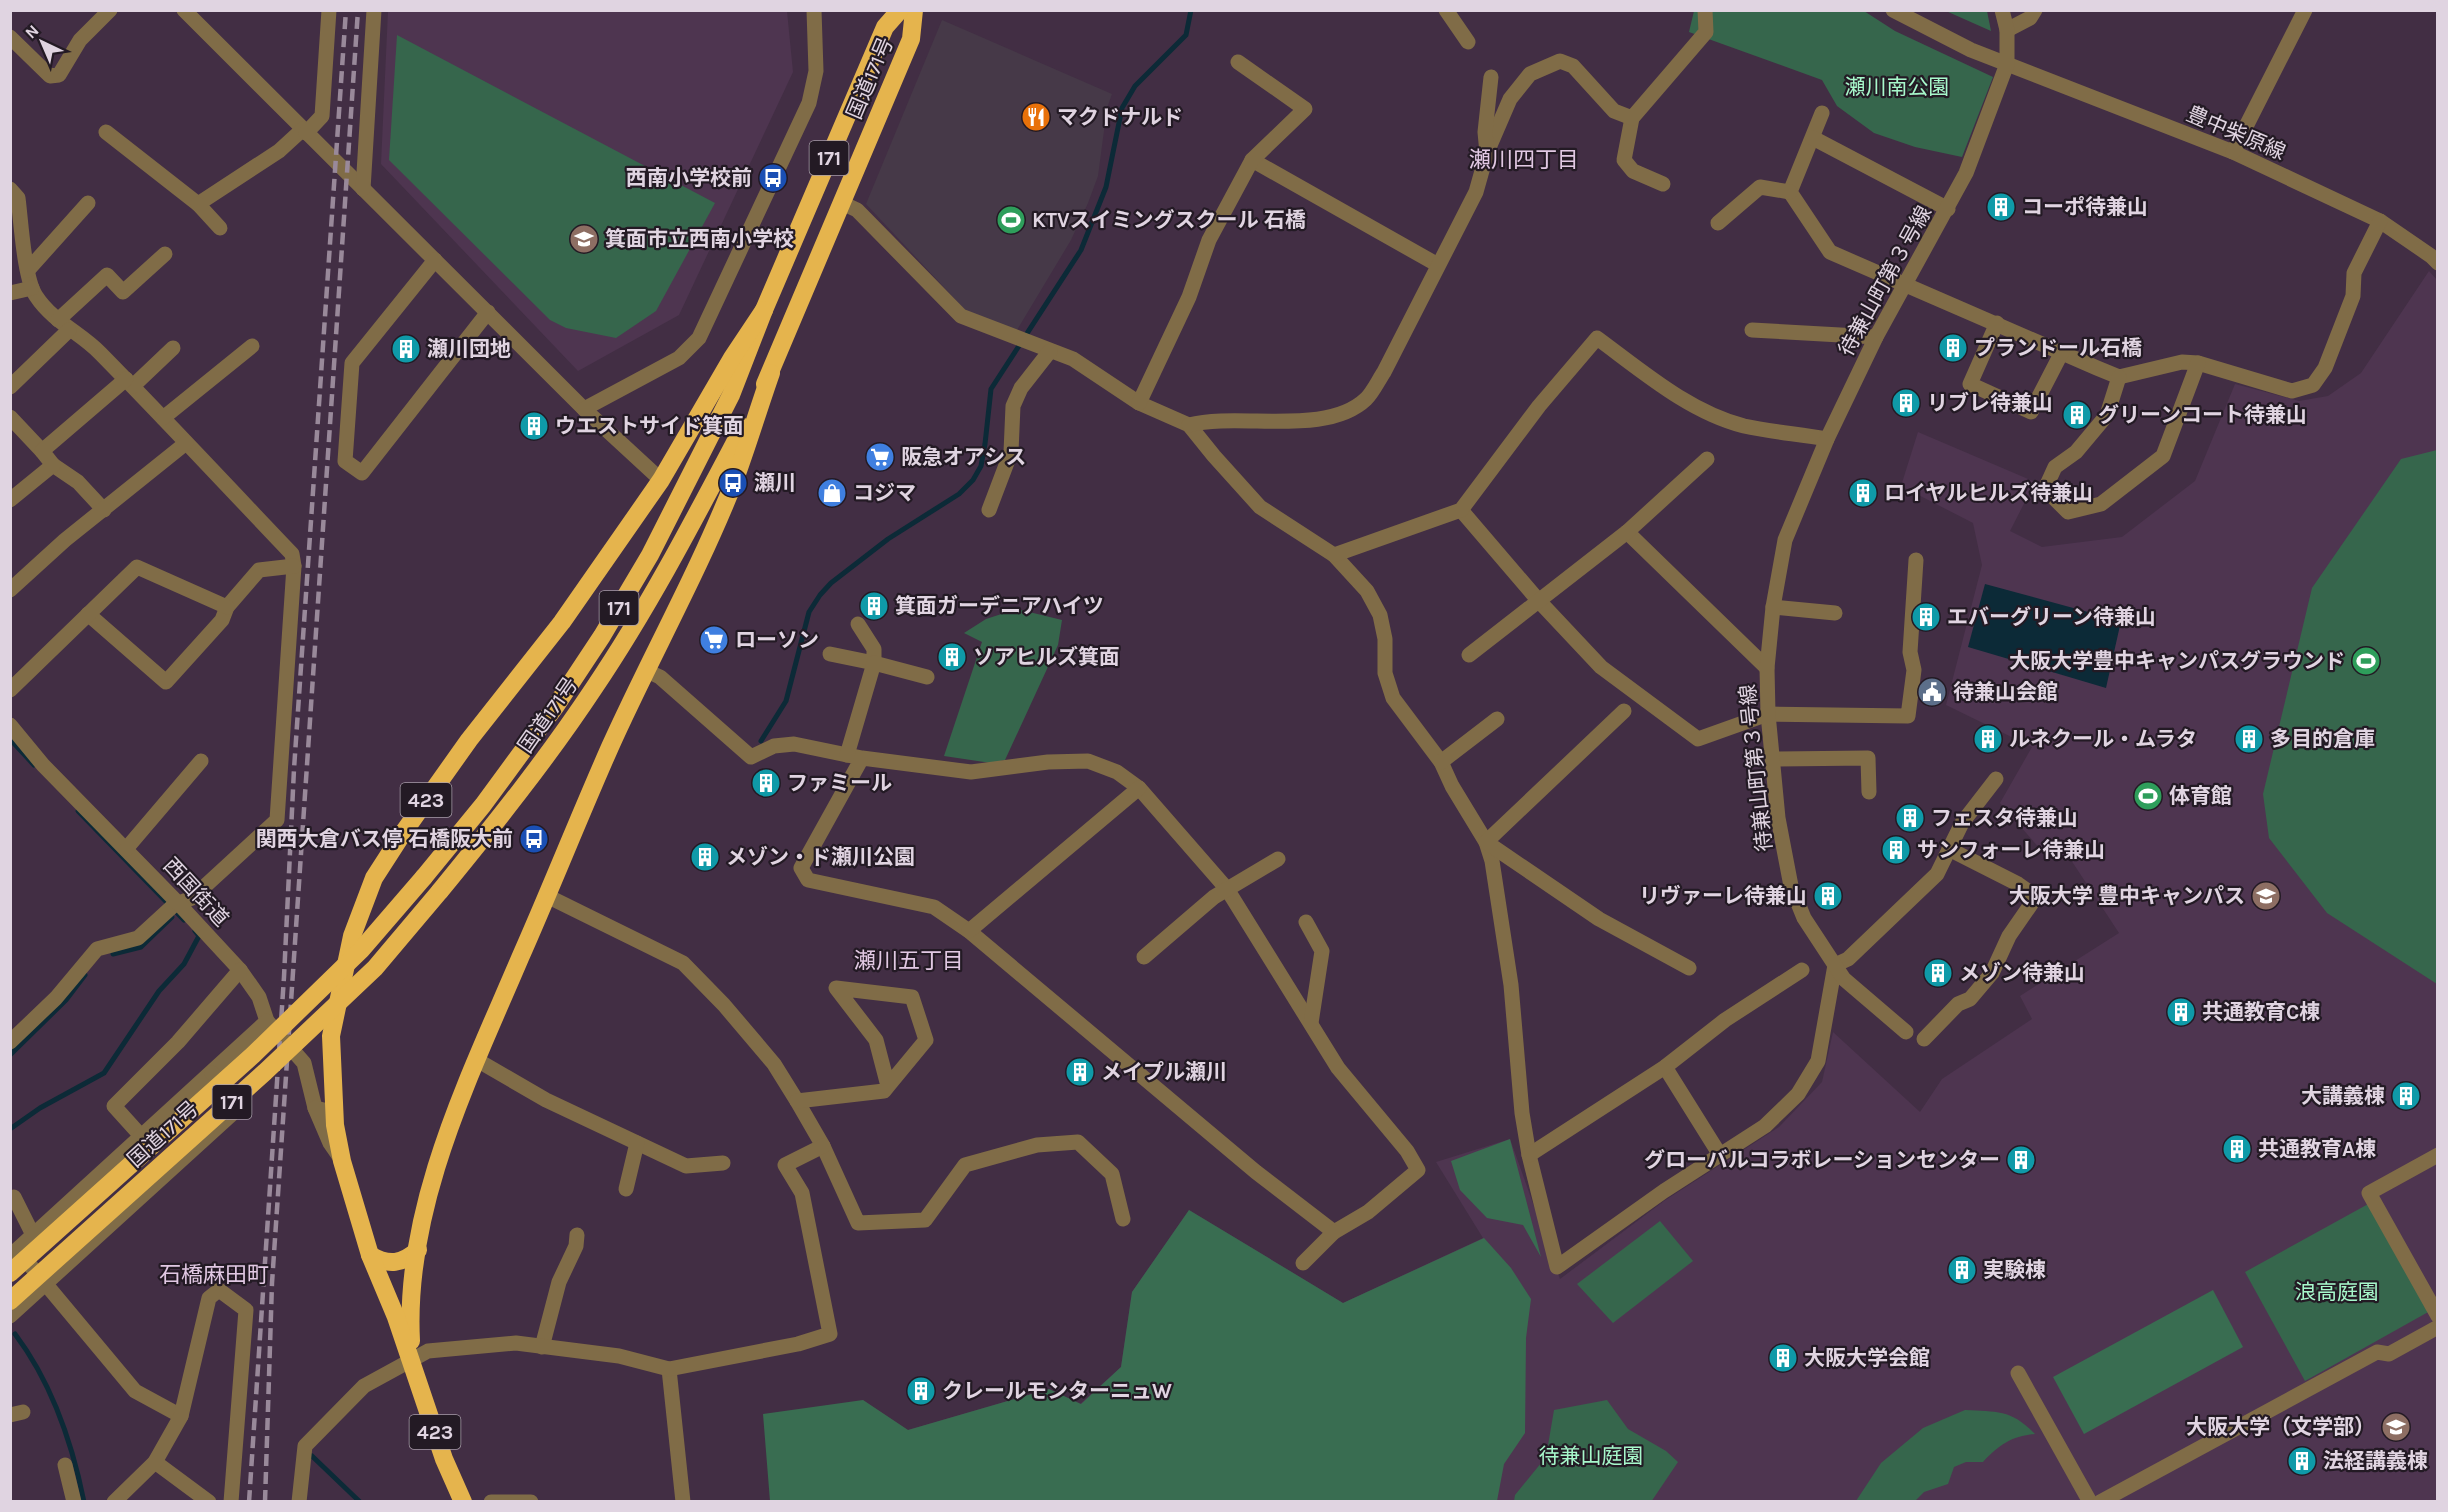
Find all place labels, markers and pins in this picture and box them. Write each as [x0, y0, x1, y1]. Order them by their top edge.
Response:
restaurant icon: マクドナルド [1020, 101, 1052, 133]
place label: マクドナルド [1057, 105, 1183, 129]
bus stop icon: 西南小学校前 [757, 162, 789, 194]
place label: 西南小学校前 [626, 166, 752, 190]
building icon: コーポ待兼山 [1985, 191, 2017, 223]
place label: コーポ待兼山 [2022, 195, 2148, 219]
sports icon: KTVスイミングスクール 石橋 [995, 204, 1027, 236]
place label: KTVスイミングスクール 石橋 [1032, 208, 1306, 232]
school or university icon: 箕面市立西南小学校 [568, 223, 600, 255]
place label: 箕面市立西南小学校 [605, 227, 794, 251]
building icon: プランドール石橋 [1937, 332, 1969, 364]
building icon: 瀬川団地 [390, 333, 422, 365]
place label: プランドール石橋 [1974, 336, 2142, 360]
place label: 瀬川団地 [427, 337, 511, 361]
building icon: リブレ待兼山 [1890, 387, 1922, 419]
place label: リブレ待兼山 [1927, 391, 2053, 415]
building icon: グリーンコート待兼山 [2061, 399, 2093, 431]
place label: グリーンコート待兼山 [2098, 403, 2307, 427]
building icon: ウエストサイド箕面 [518, 410, 550, 442]
place label: ウエストサイド箕面 [555, 414, 744, 438]
supermarket icon: 阪急オアシス [864, 441, 896, 473]
place label: 阪急オアシス [901, 445, 1026, 469]
bus stop icon: 瀬川 [717, 467, 749, 499]
place label: 瀬川 [754, 471, 796, 495]
shop icon: コジマ [816, 477, 848, 509]
building icon: ロイヤルヒルズ待兼山 [1847, 477, 1879, 509]
place label: コジマ [853, 481, 916, 505]
place label: ロイヤルヒルズ待兼山 [1884, 481, 2093, 505]
building icon: 箕面ガーデニアハイツ [858, 590, 890, 622]
place label: 箕面ガーデニアハイツ [895, 594, 1104, 618]
building icon: エバーグリーン待兼山 [1910, 601, 1942, 633]
place label: エバーグリーン待兼山 [1947, 605, 2156, 629]
supermarket icon: ローソン [698, 624, 730, 656]
place label: ローソン [735, 628, 819, 652]
building icon: ソアヒルズ箕面 [936, 641, 968, 673]
place label: ソアヒルズ箕面 [973, 645, 1120, 669]
sports icon: 大阪大学豊中キャンパスグラウンド [2350, 645, 2382, 677]
place label: 大阪大学豊中キャンパスグラウンド [2009, 649, 2345, 673]
public building icon: 待兼山会館 [1916, 676, 1948, 708]
place label: 待兼山会館 [1953, 680, 2058, 704]
building icon: ルネクール・ムラタ [1972, 723, 2004, 755]
building icon: 多目的倉庫 [2233, 723, 2265, 755]
place label: ルネクール・ムラタ [2009, 727, 2197, 751]
place label: 多目的倉庫 [2270, 727, 2375, 751]
building icon: ファミール [750, 767, 782, 799]
place label: ファミール [787, 771, 892, 795]
sports icon: 体育館 [2132, 780, 2164, 812]
place label: 体育館 [2169, 784, 2232, 808]
building icon: フェスタ待兼山 [1894, 802, 1926, 834]
place label: フェスタ待兼山 [1931, 806, 2078, 830]
bus stop icon: 関西大倉バス停 石橋阪大前 [518, 823, 550, 855]
place label: 関西大倉バス停 石橋阪大前 [256, 827, 513, 851]
building icon: サンフォーレ待兼山 [1880, 834, 1912, 866]
place label: サンフォーレ待兼山 [1917, 838, 2105, 862]
building icon: メゾン・ド瀬川公園 [689, 841, 721, 873]
place label: メゾン・ド瀬川公園 [726, 845, 915, 869]
building icon: リヴァーレ待兼山 [1812, 880, 1844, 912]
school or university icon: 大阪大学 豊中キャンパス [2250, 880, 2282, 912]
place label: リヴァーレ待兼山 [1639, 884, 1807, 908]
place label: 大阪大学 豊中キャンパス [2009, 884, 2245, 908]
building icon: メゾン待兼山 [1922, 957, 1954, 989]
place label: メゾン待兼山 [1959, 961, 2085, 985]
building icon: 共通教育C棟 [2165, 996, 2197, 1028]
place label: 共通教育C棟 [2202, 1000, 2320, 1024]
building icon: メイプル瀬川 [1064, 1056, 1096, 1088]
place label: メイプル瀬川 [1101, 1060, 1227, 1084]
building icon: 大講義棟 [2390, 1080, 2422, 1112]
place label: 大講義棟 [2301, 1084, 2385, 1108]
building icon: 共通教育A棟 [2221, 1133, 2253, 1165]
place label: 共通教育A棟 [2258, 1137, 2376, 1161]
building icon: グローバルコラボレーションセンター [2005, 1144, 2037, 1176]
place label: グローバルコラボレーションセンター [1644, 1148, 2000, 1172]
building icon: 実験棟 [1946, 1254, 1978, 1286]
place label: 実験棟 [1983, 1258, 2046, 1282]
building icon: 大阪大学会館 [1767, 1342, 1799, 1374]
place label: 大阪大学会館 [1804, 1346, 1930, 1370]
building icon: クレールモンターニュW [905, 1375, 937, 1407]
place label: クレールモンターニュW [942, 1379, 1172, 1403]
school or university icon: 大阪大学（文学部） [2380, 1411, 2412, 1443]
place label: 大阪大学（文学部） [2186, 1415, 2375, 1439]
building icon: 法経講義棟 [2286, 1445, 2318, 1477]
place label: 法経講義棟 [2323, 1449, 2428, 1473]

